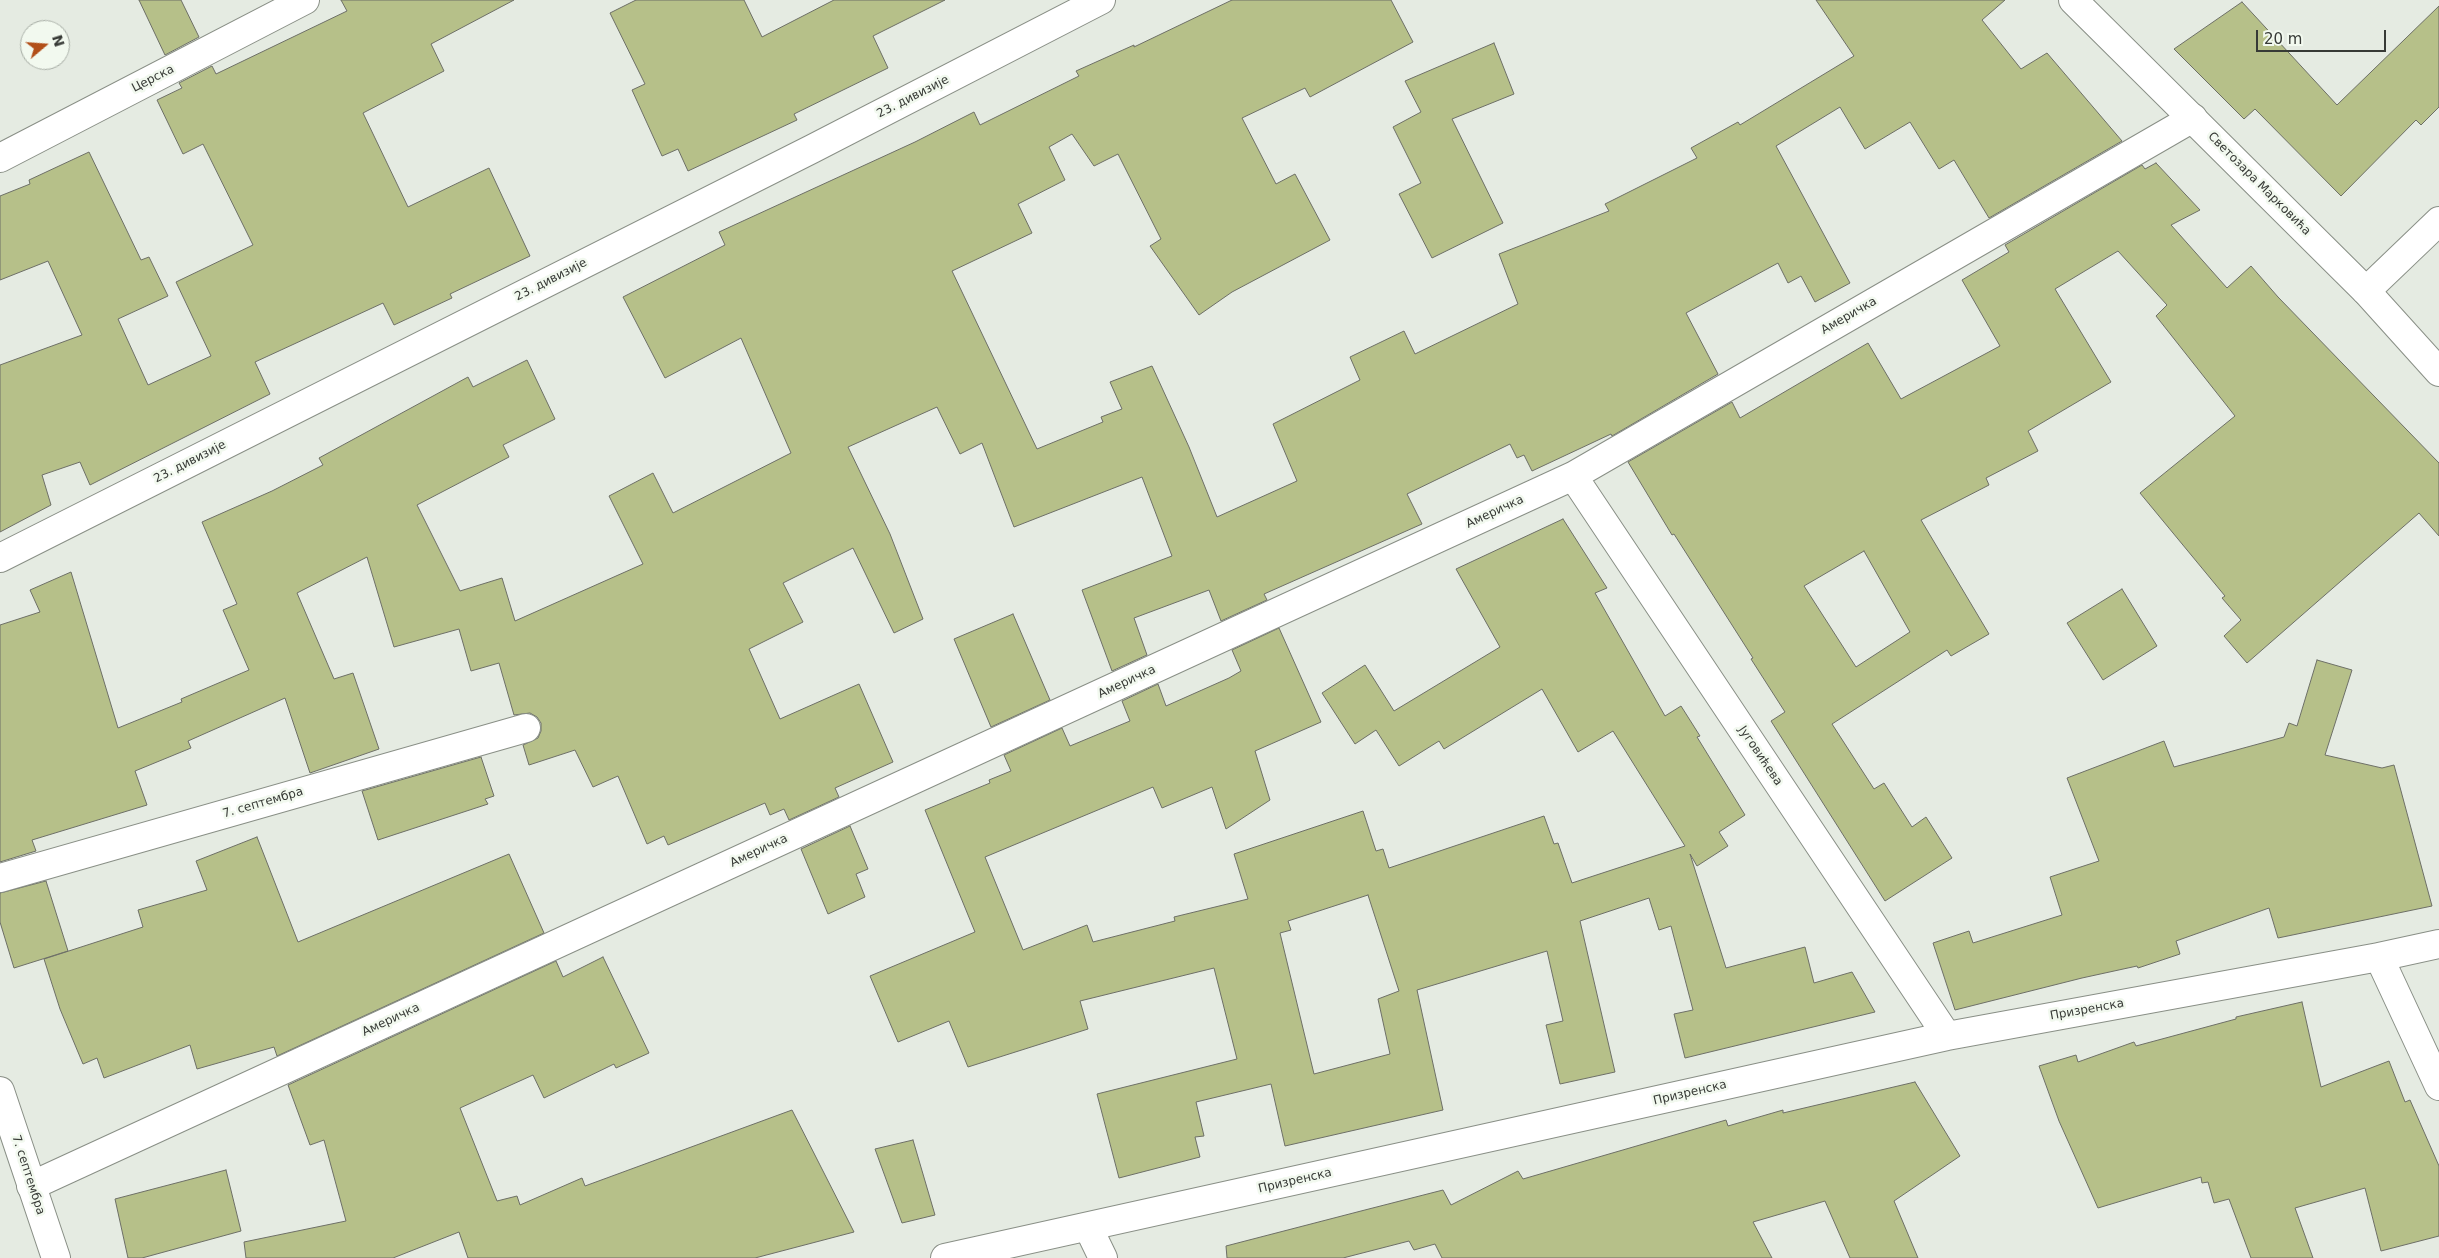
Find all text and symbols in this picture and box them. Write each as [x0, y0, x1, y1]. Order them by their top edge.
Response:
north arrow [20, 20, 70, 70]
scale bar [2259, 20, 2389, 52]
text: 20 m [2264, 30, 2302, 48]
text: N [49, 33, 68, 49]
street label: Церска [129, 62, 177, 96]
street label: 23. дивизије [875, 73, 951, 121]
street label: Светозара Марковића [2205, 130, 2313, 238]
street label: 23. дивизије [513, 256, 589, 304]
street label: Америчка [1819, 294, 1879, 338]
street label: 23. дивизије [152, 438, 228, 486]
street label: Америчка [1464, 492, 1526, 532]
street label: Америчка [1096, 662, 1158, 702]
street label: Југовићева [1735, 723, 1785, 789]
street label: 7. септембра [221, 785, 305, 821]
street label: Америчка [728, 831, 790, 871]
street label: Призренска [2049, 996, 2125, 1024]
street label: Америчка [360, 1000, 422, 1040]
street label: Призренска [1652, 1078, 1728, 1108]
street label: 7. септембра [8, 1133, 48, 1217]
street label: Призренска [1257, 1166, 1333, 1196]

